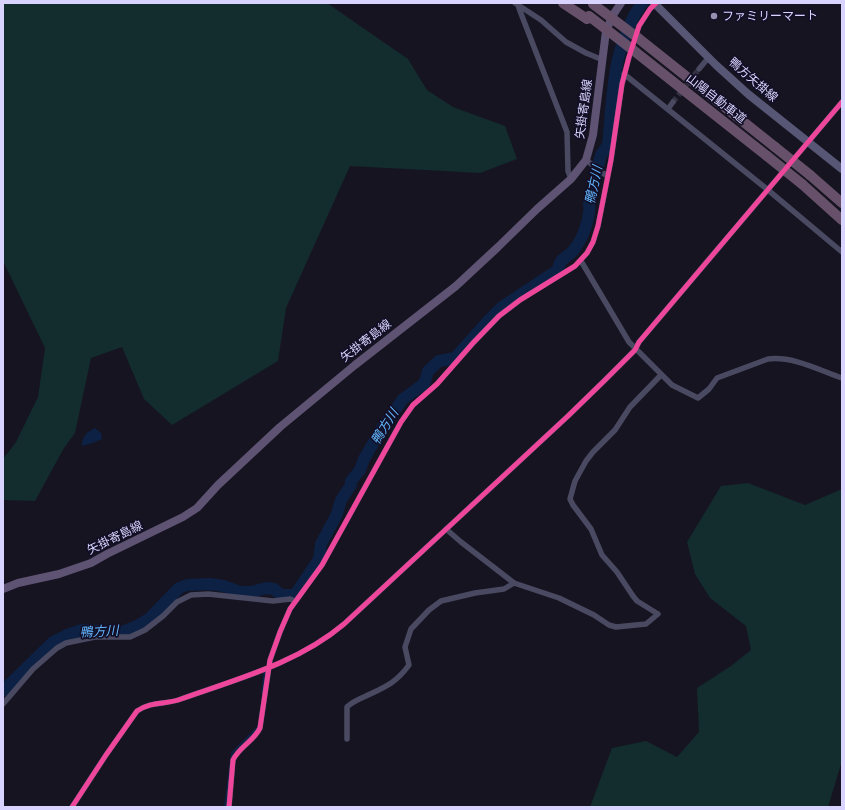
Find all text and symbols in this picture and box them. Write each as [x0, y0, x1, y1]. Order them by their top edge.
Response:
place label: ファミリーマート [722, 9, 818, 23]
marker: ファミリーマート [709, 11, 719, 21]
street label: 鴨方矢掛線 [726, 55, 780, 105]
street label: 山陽自動車道 [683, 71, 749, 127]
street label: 矢掛寄島線 [573, 78, 595, 140]
water label: 鴨方川 [582, 164, 606, 206]
street label: 矢掛寄島線 [338, 317, 394, 365]
water label: 鴨方川 [368, 406, 402, 448]
street label: 矢掛寄島線 [85, 518, 145, 558]
water label: 鴨方川 [79, 623, 119, 641]

